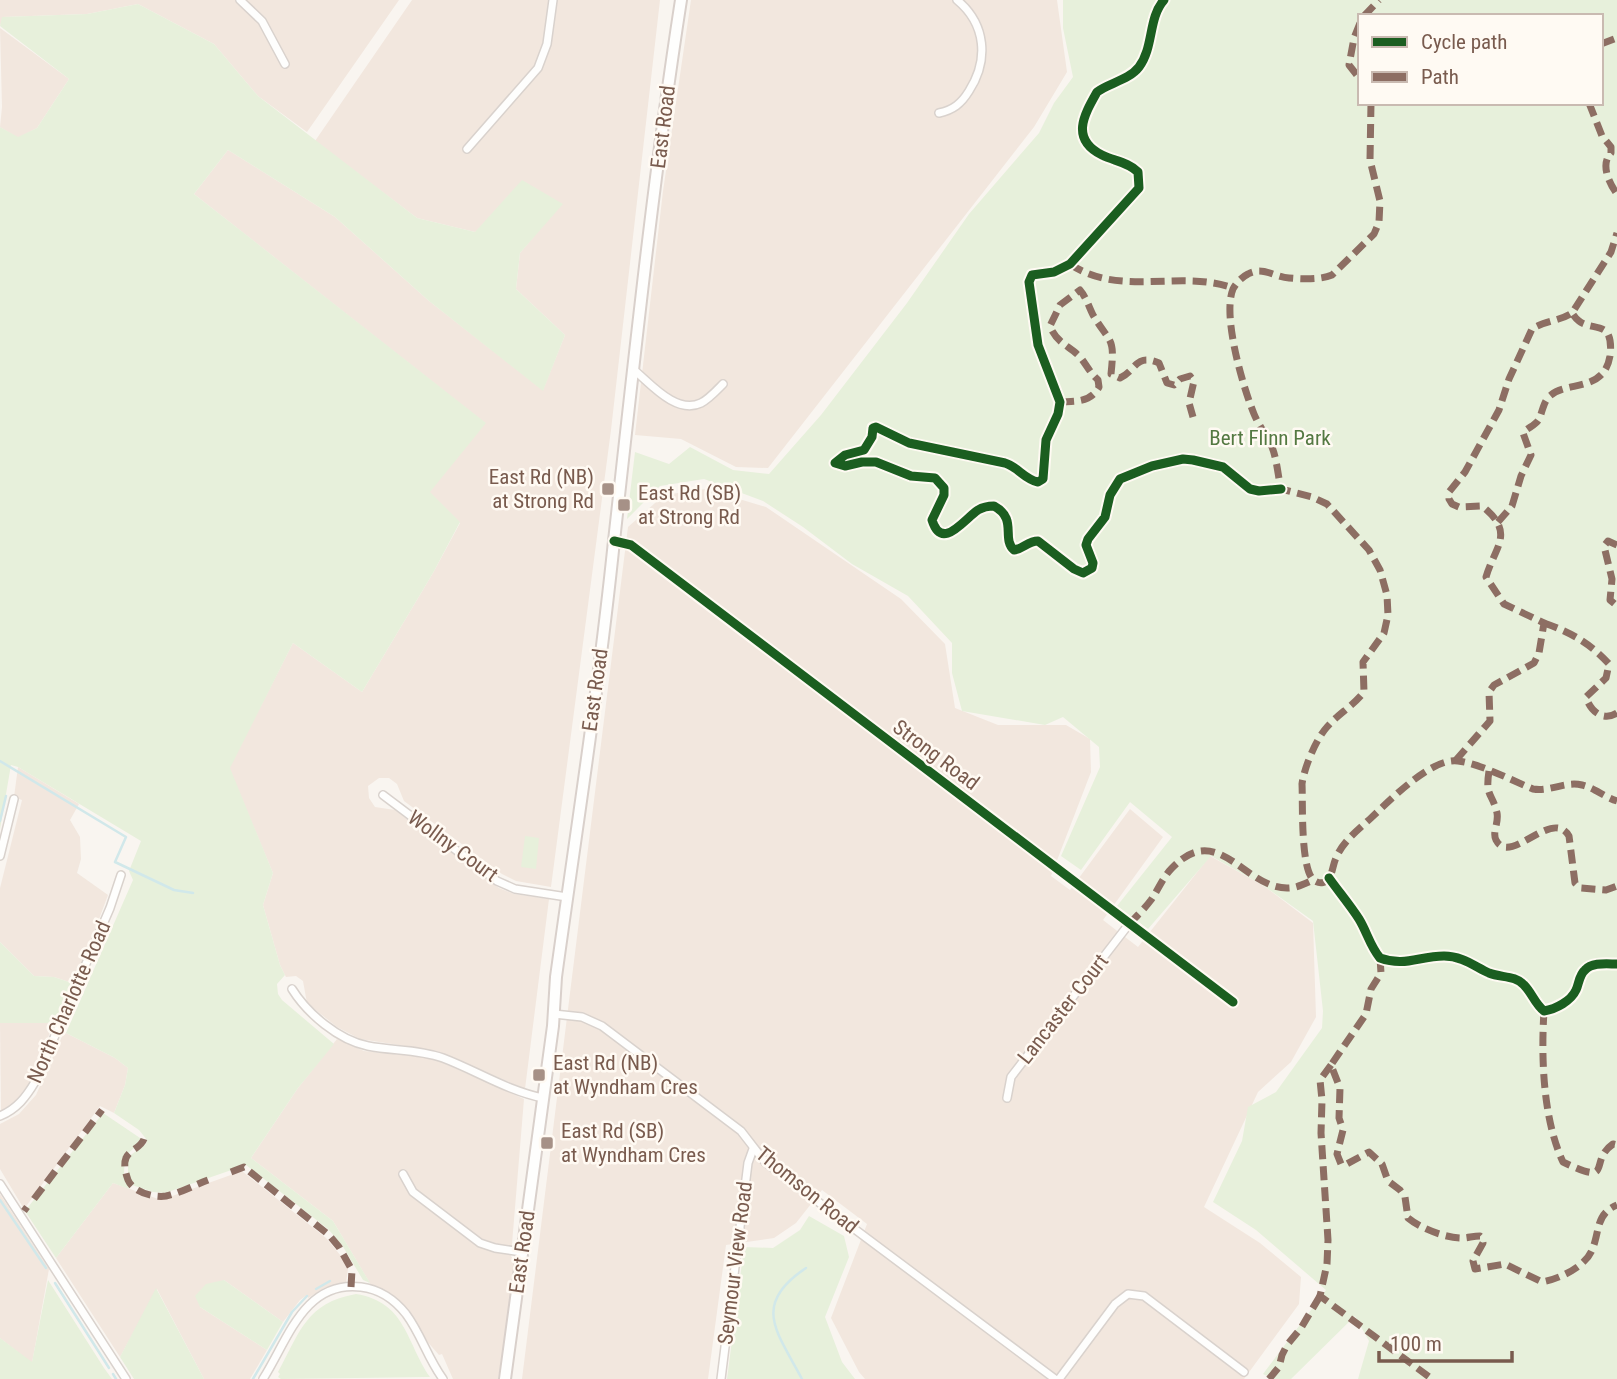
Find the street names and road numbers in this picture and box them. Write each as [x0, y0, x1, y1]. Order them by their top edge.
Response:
street label: East Road [646, 84, 680, 170]
street label: East Road [577, 647, 613, 733]
street label: Strong Road [888, 715, 984, 795]
street label: Wollny Court [403, 805, 503, 887]
street label: North Charlotte Road [22, 917, 116, 1087]
street label: Lancaster Court [1013, 949, 1113, 1069]
street label: Thomson Road [751, 1141, 863, 1239]
street label: Seymour View Road [713, 1180, 757, 1346]
street label: East Road [504, 1209, 540, 1295]

